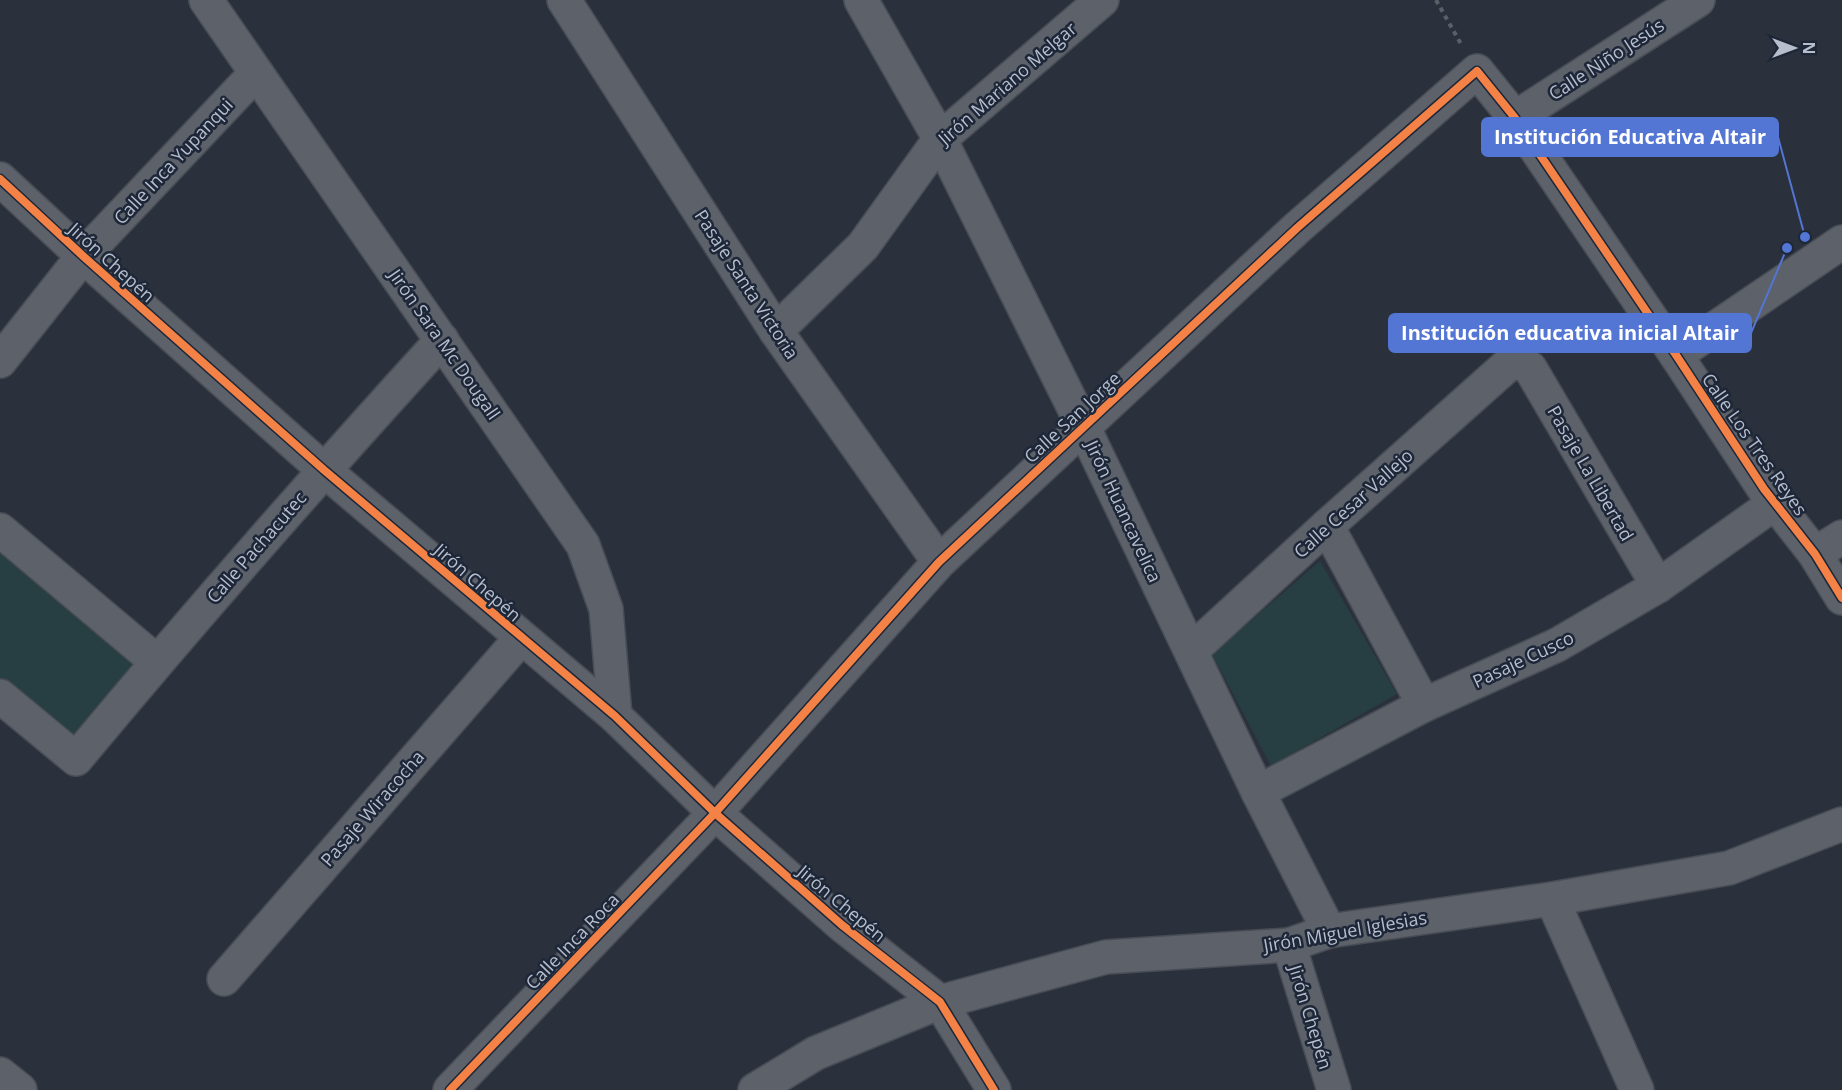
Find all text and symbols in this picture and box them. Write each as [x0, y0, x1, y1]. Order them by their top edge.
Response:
street label: Calle Niño Jesús [1544, 13, 1668, 105]
street label: Jirón Mariano Melgar [931, 16, 1082, 151]
north arrow [1764, 18, 1824, 78]
text: N [1798, 41, 1820, 55]
street label: Calle Inca Yupanqui [108, 93, 238, 229]
callout: Institución Educativa Altair [1482, 118, 1778, 156]
text: Institución Educativa Altair [1494, 123, 1766, 150]
street label: Pasaje Santa Victoria [690, 205, 804, 363]
street label: Jirón Chepén [62, 216, 160, 307]
street label: Jirón Sara Mc Dougall [383, 262, 506, 424]
callout: Institución educativa inicial Altair [1389, 314, 1751, 352]
text: Institución educativa inicial Altair [1401, 319, 1739, 346]
street label: Calle San Jorge [1019, 366, 1125, 468]
street label: Calle Los Tres Reyes [1697, 368, 1813, 520]
street label: Pasaje La Libertad [1542, 401, 1640, 545]
street label: Jirón Huancavelica [1080, 434, 1167, 586]
street label: Calle Cesar Vallejo [1288, 443, 1418, 563]
street label: Calle Pachacutec [201, 486, 311, 608]
street label: Jirón Chepén [428, 536, 527, 626]
street label: Pasaje Cusco [1468, 625, 1578, 693]
street label: Pasaje Wiracocha [315, 745, 429, 871]
street label: Jirón Chepén [791, 858, 891, 947]
street label: Calle Inca Roca [520, 888, 624, 994]
street label: Jirón Miguel Iglesias [1260, 905, 1428, 958]
street label: Jirón Chepén [1283, 960, 1338, 1072]

